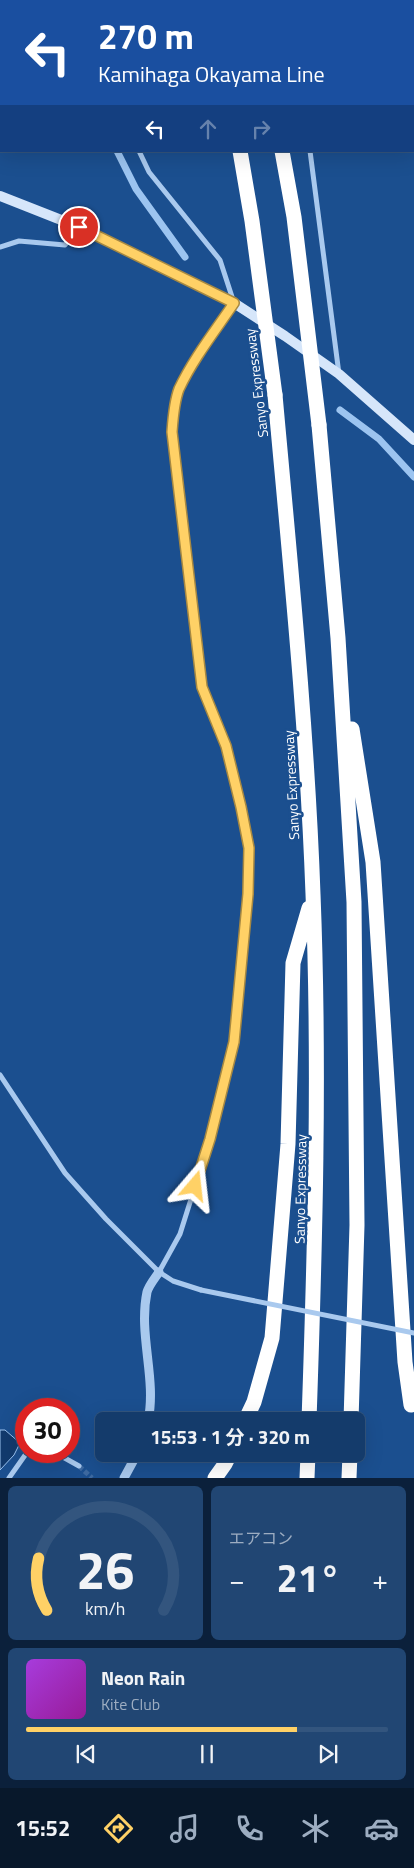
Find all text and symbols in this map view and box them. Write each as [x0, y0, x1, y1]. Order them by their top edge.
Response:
text: 270 m [98, 9, 194, 63]
icon: left [15, 20, 80, 85]
text: Kamihaga Okayama Line [98, 57, 325, 91]
icon: left [141, 115, 169, 143]
icon: ahead [194, 115, 222, 143]
icon: right [247, 115, 275, 143]
pin [58, 206, 100, 248]
icon: arrive [65, 213, 93, 241]
street label: Sanyo Expressway [239, 327, 273, 439]
street label: Sanyo Expressway [278, 729, 304, 840]
street label: Sanyo Expressway [289, 1134, 311, 1244]
position arrow [168, 1159, 220, 1211]
speed limit sign: 30 [15, 1398, 80, 1463]
text: 15:53 · 1 分 · 320 m [150, 1422, 310, 1451]
text: エアコン [229, 1526, 293, 1550]
text: 26 [76, 1530, 135, 1609]
text: 21° [277, 1549, 340, 1607]
text: − [229, 1558, 245, 1601]
text: + [372, 1558, 388, 1601]
text: km/h [85, 1595, 126, 1622]
text: Neon Rain [101, 1663, 185, 1692]
text: Kite Club [101, 1692, 160, 1716]
icon: previous [72, 1740, 100, 1768]
icon: pause [193, 1740, 221, 1768]
icon: next [314, 1740, 342, 1768]
text: 15:52 [15, 1811, 70, 1845]
icon: directions [101, 1811, 136, 1846]
icon: music [167, 1811, 202, 1846]
icon: phone [232, 1811, 267, 1846]
icon: climate [298, 1811, 333, 1846]
icon: car [364, 1811, 399, 1846]

